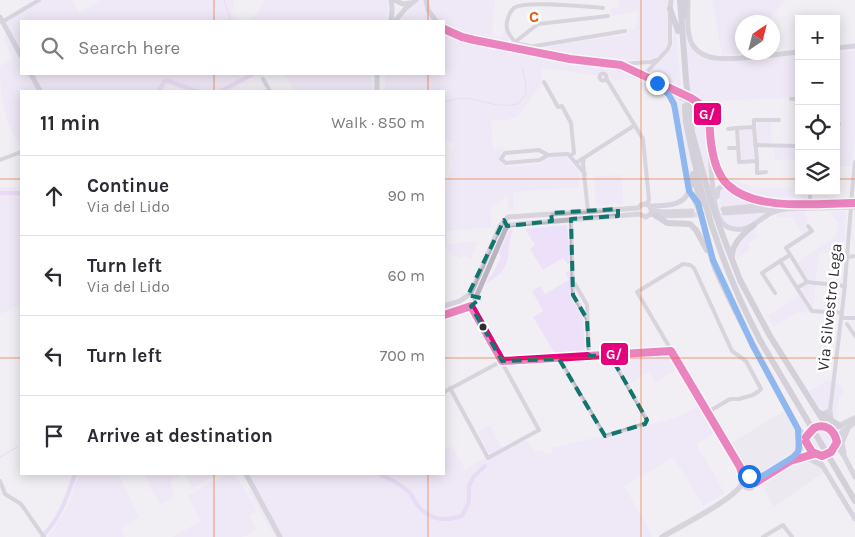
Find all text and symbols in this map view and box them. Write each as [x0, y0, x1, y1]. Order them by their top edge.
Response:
text: C [529, 7, 539, 26]
north arrow [735, 15, 780, 60]
map controls [795, 15, 840, 195]
button: + [795, 15, 840, 60]
search box [20, 20, 445, 75]
icon: search [38, 34, 66, 62]
text: Search here [78, 37, 180, 59]
button: − [795, 60, 840, 105]
route end [646, 72, 669, 95]
line badge: G/ [693, 102, 722, 126]
button: locate [795, 105, 840, 150]
text: G/ [699, 106, 715, 123]
text: 11 min [40, 111, 100, 135]
text: Walk · 850 m [331, 113, 425, 132]
button: layers [795, 150, 840, 195]
text: Continue [87, 175, 169, 197]
icon: ahead [40, 182, 68, 210]
text: 90 m [387, 186, 425, 205]
text: Via del Lido [87, 197, 170, 216]
street label: Via Silvestro Lega [813, 242, 846, 372]
text: Turn left [87, 255, 162, 277]
icon: left [40, 262, 68, 290]
text: 60 m [388, 266, 425, 285]
text: Via del Lido [87, 277, 170, 296]
unlabelled marker [478, 322, 488, 332]
icon: left [40, 342, 68, 370]
line badge: G/ [600, 342, 629, 366]
text: Turn left [87, 345, 162, 367]
text: 700 m [380, 346, 425, 365]
text: G/ [606, 346, 622, 363]
icon: arrive [40, 422, 68, 450]
text: Arrive at destination [87, 425, 273, 447]
route start [738, 465, 761, 488]

